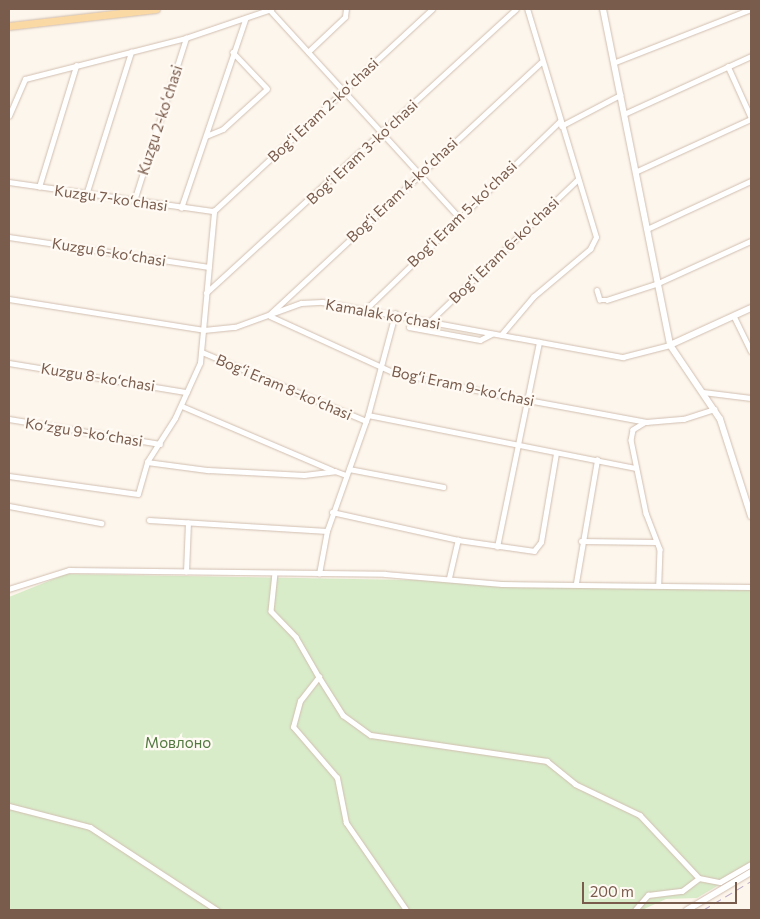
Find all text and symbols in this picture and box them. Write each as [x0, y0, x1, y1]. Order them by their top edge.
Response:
street label: Bogʻi Eram 2-koʻchasi [264, 54, 382, 166]
street label: Kuzgu 2-koʻchasi [134, 63, 186, 177]
street label: Bogʻi Eram 3-koʻchasi [303, 96, 421, 208]
street label: Bogʻi Eram 4-koʻchasi [343, 134, 461, 246]
street label: Bogʻi Eram 5-koʻchasi [404, 157, 520, 271]
street label: Kuzgu 7-koʻchasi [53, 181, 169, 215]
street label: Bogʻi Eram 6-koʻchasi [445, 193, 563, 307]
street label: Kuzgu 6-koʻchasi [51, 234, 167, 270]
street label: Kamalak koʻchasi [324, 295, 442, 333]
street label: Bogʻi Eram 8-koʻchasi [213, 350, 355, 424]
street label: Kuzgu 8-koʻchasi [40, 359, 156, 395]
street label: Bogʻi Eram 9-koʻchasi [390, 362, 536, 410]
street label: Koʻzgu 9-koʻchasi [24, 414, 144, 450]
park label: Мовлоно [145, 734, 211, 752]
scale bar [585, 872, 740, 904]
text: 200 m [590, 882, 634, 900]

